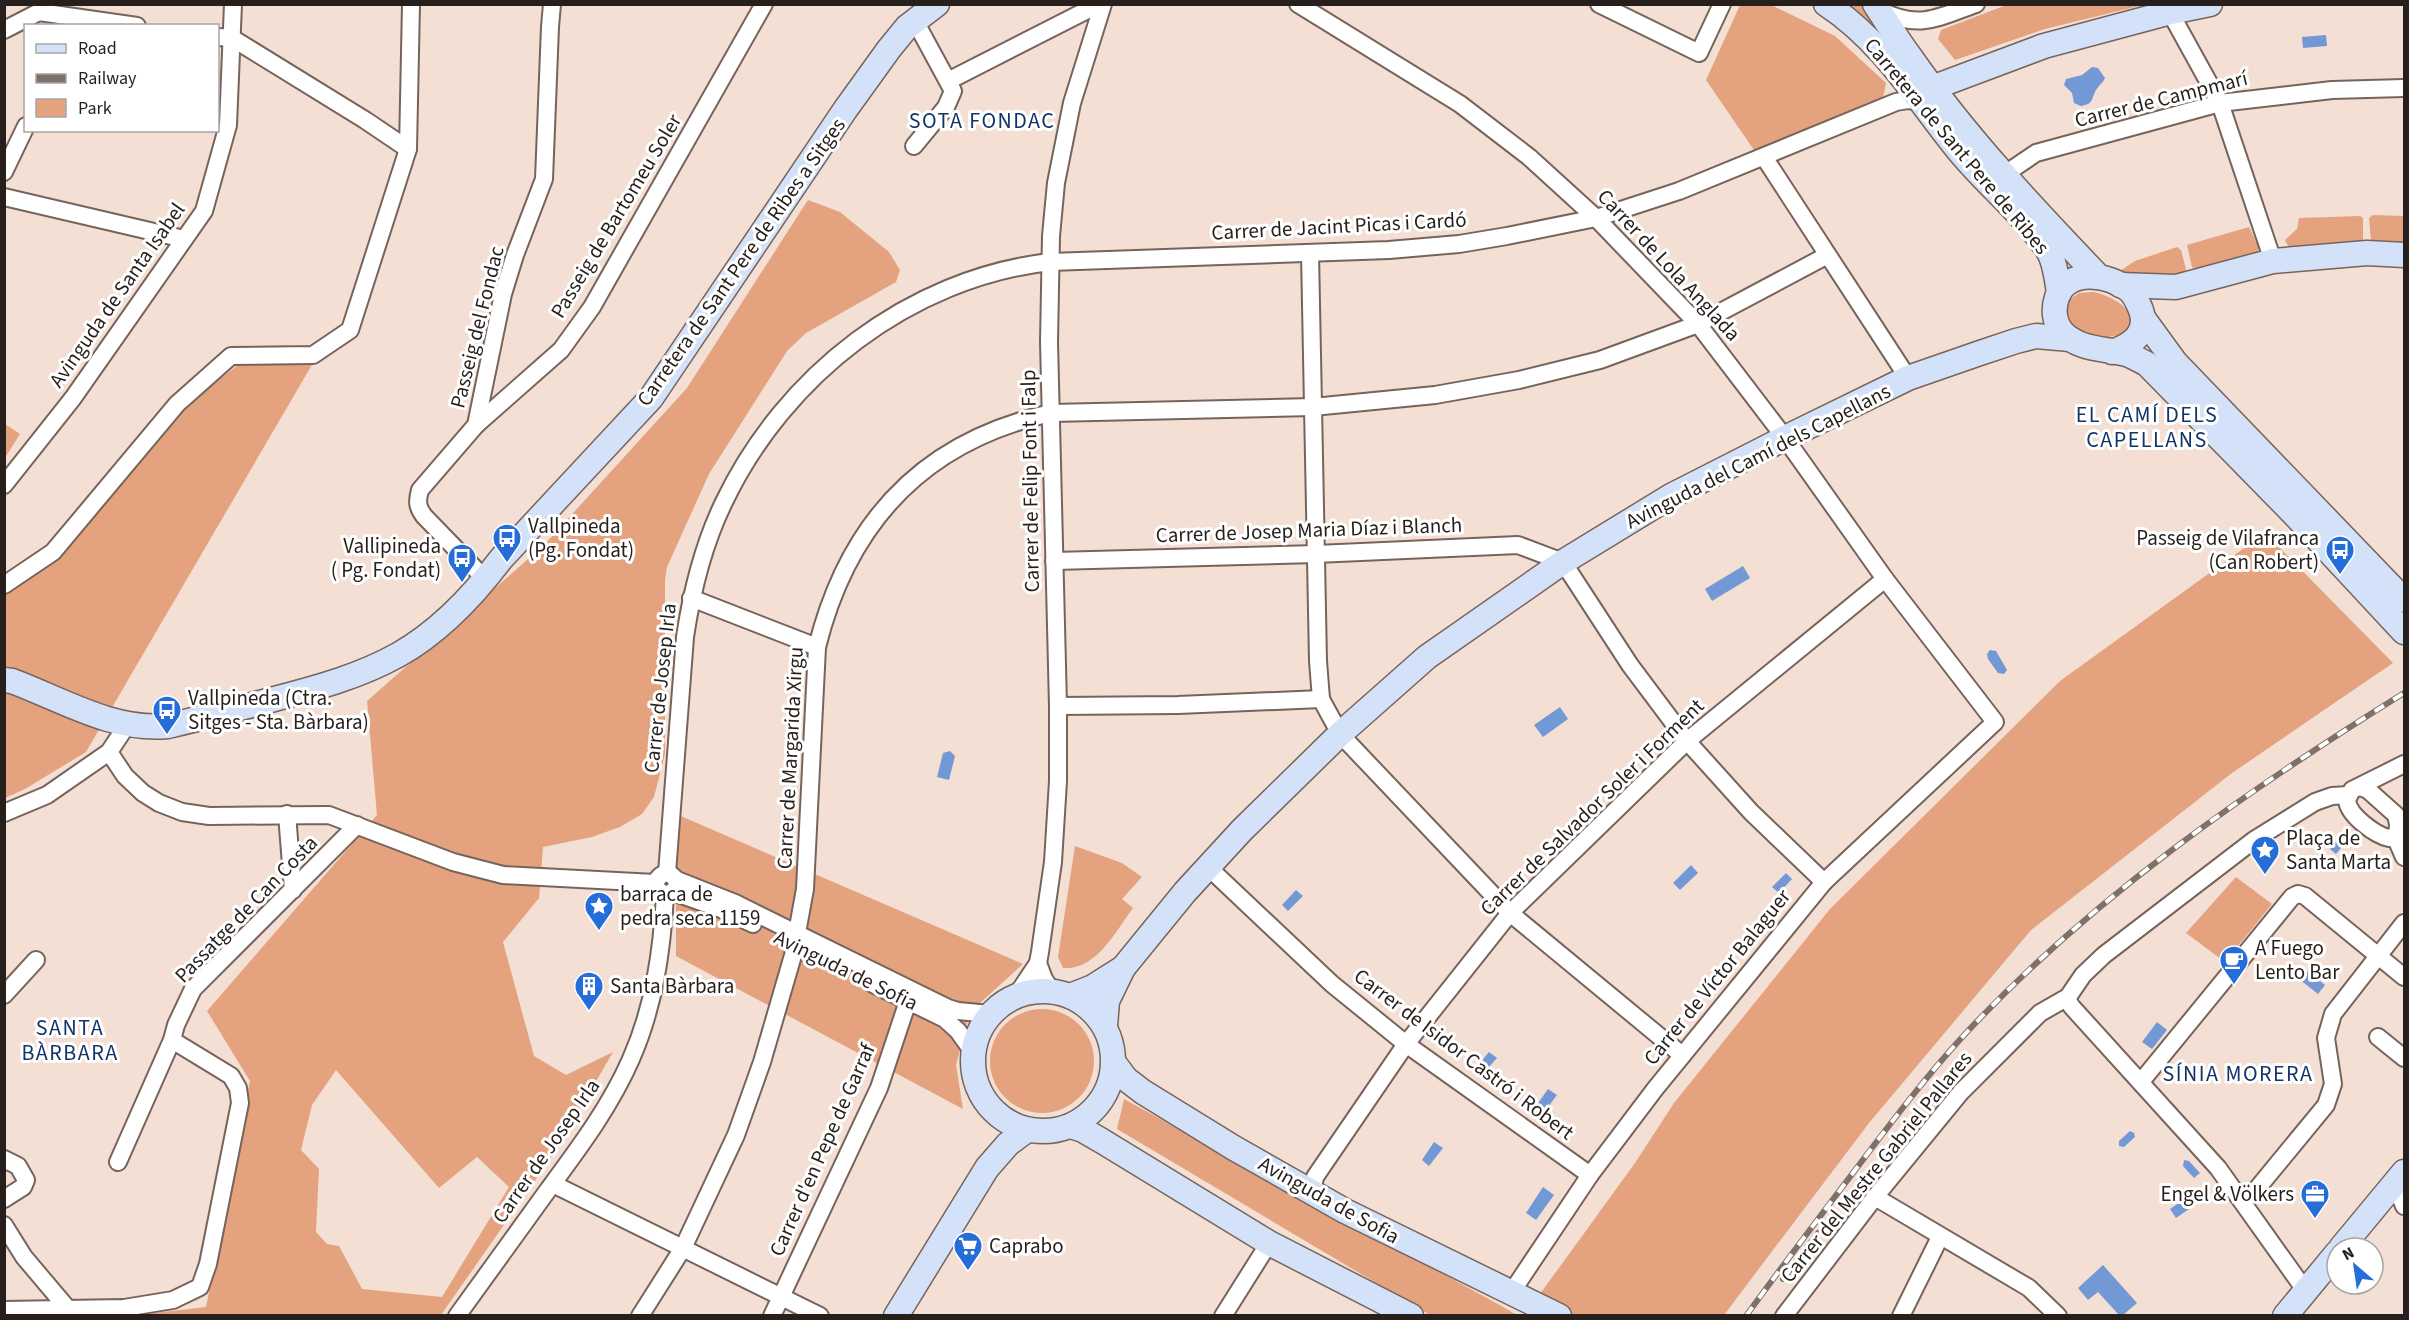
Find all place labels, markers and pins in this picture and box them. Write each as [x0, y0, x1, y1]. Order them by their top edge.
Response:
place label: Vallpineda (Pg. Fondat) [528, 511, 634, 565]
bus stop icon: Vallpineda (Pg. Fondat) [491, 522, 523, 564]
place label: Passeig de Vilafranca (Can Robert) [2136, 523, 2319, 577]
place label: Vallipineda ( Pg. Fondat) [331, 531, 441, 585]
bus stop icon: Passeig de Vilafranca (Can Robert) [2324, 534, 2356, 576]
bus stop icon: Vallipineda ( Pg. Fondat) [446, 542, 478, 584]
place label: Vallpineda (Ctra. Sitges - Sta. Bàrbara) [188, 683, 369, 737]
bus stop icon: Vallpineda (Ctra. Sitges - Sta. Bàrbara) [151, 694, 183, 736]
place label: Plaça de Santa Marta [2286, 823, 2391, 877]
place icon: Plaça de Santa Marta [2249, 834, 2281, 876]
place label: barraca de pedra seca 1159 [620, 879, 760, 933]
place icon: barraca de pedra seca 1159 [583, 890, 615, 932]
place label: A Fuego Lento Bar [2255, 933, 2340, 987]
cafe icon: A Fuego Lento Bar [2218, 944, 2250, 986]
building icon: Santa Bàrbara [573, 970, 605, 1012]
place label: Santa Bàrbara [610, 971, 734, 1001]
office icon: Engel & Völkers [2299, 1178, 2331, 1220]
place label: Engel & Völkers [2161, 1179, 2294, 1209]
supermarket icon: Caprabo [952, 1230, 984, 1272]
place label: Caprabo [989, 1231, 1064, 1261]

